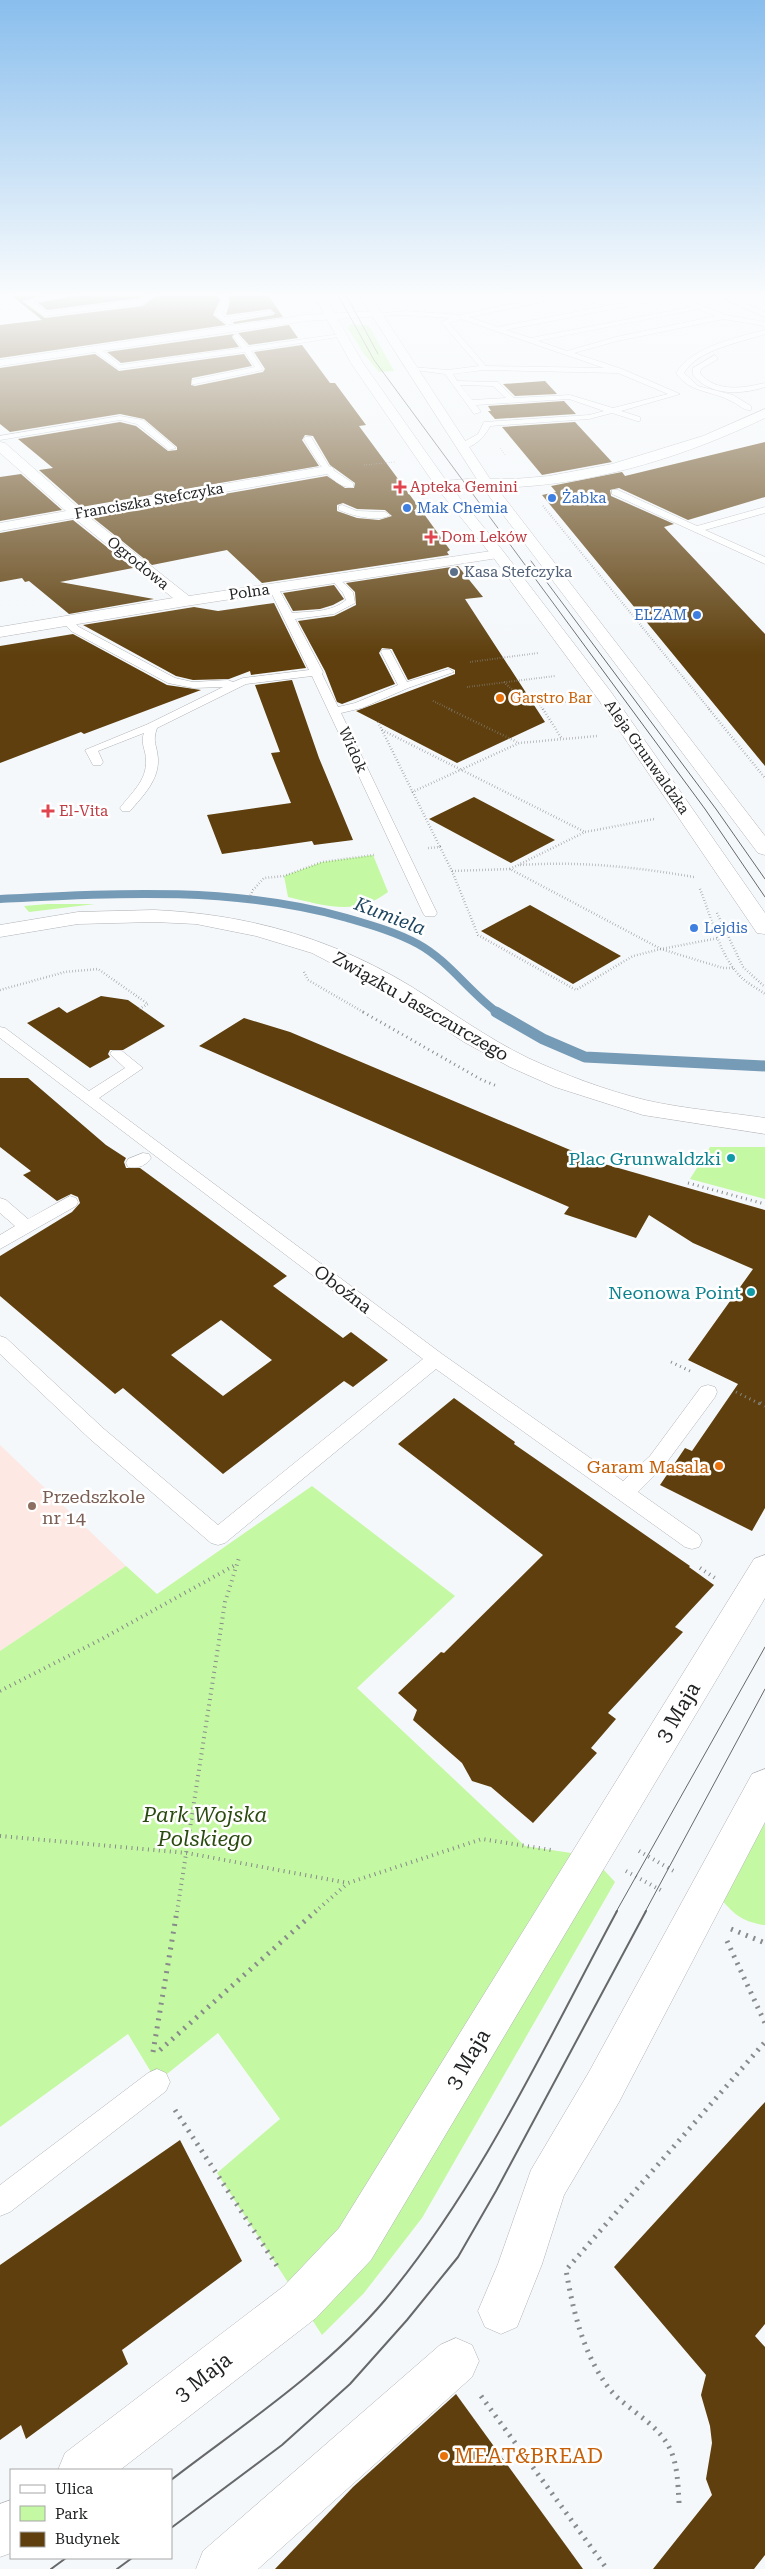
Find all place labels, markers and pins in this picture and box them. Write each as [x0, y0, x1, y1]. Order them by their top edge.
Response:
place label: Apteka Gemini [410, 478, 518, 496]
marker: Apteka Gemini [394, 481, 406, 493]
place label: Żabka [562, 489, 606, 507]
marker: Żabka [546, 492, 558, 504]
place label: Mak Chemia [417, 499, 508, 517]
marker: Mak Chemia [401, 502, 413, 514]
place label: Dom Leków [441, 528, 528, 546]
marker: Dom Leków [425, 531, 437, 543]
place label: Kasa Stefczyka [464, 563, 572, 581]
marker: Kasa Stefczyka [448, 566, 460, 578]
place label: ELZAM [634, 606, 687, 624]
marker: ELZAM [691, 609, 703, 621]
place label: Garstro Bar [510, 689, 592, 707]
marker: Garstro Bar [494, 692, 506, 704]
place label: El-Vita [59, 802, 108, 820]
marker: El-Vita [41, 804, 55, 818]
place label: Lejdis [704, 919, 748, 937]
marker: Lejdis [688, 922, 700, 934]
place label: Plac Grunwaldzki [569, 1148, 721, 1169]
marker: Plac Grunwaldzki [725, 1152, 737, 1164]
place label: Neonowa Point [608, 1282, 741, 1303]
marker: Neonowa Point [745, 1286, 757, 1298]
place label: Garam Masala [587, 1456, 709, 1477]
marker: Garam Masala [713, 1460, 725, 1472]
place label: Przedszkole nr 14 [42, 1486, 145, 1528]
marker: Przedszkole nr 14 [26, 1500, 38, 1512]
place label: MEAT&BREAD [454, 2444, 603, 2468]
marker: MEAT&BREAD [438, 2450, 450, 2462]

